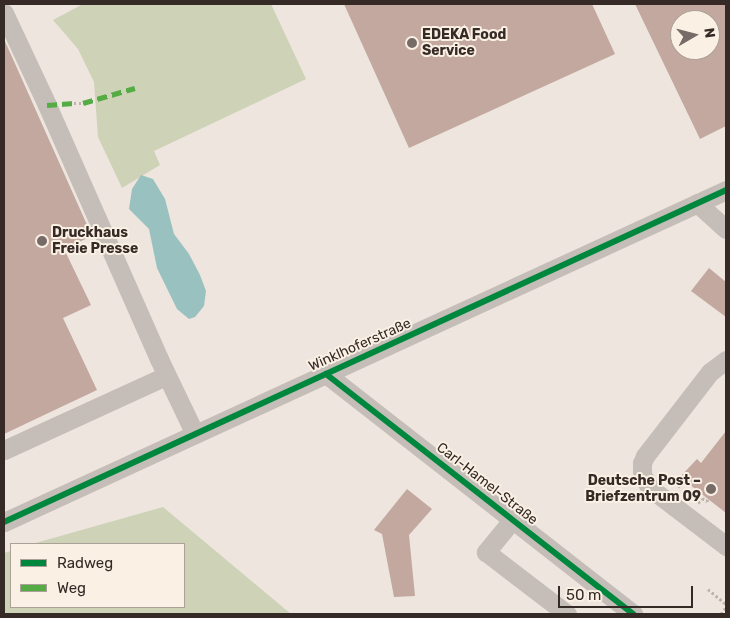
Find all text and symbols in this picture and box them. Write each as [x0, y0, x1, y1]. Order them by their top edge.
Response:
north arrow [670, 10, 720, 60]
place label: EDEKA Food Service [422, 27, 507, 59]
text: N [700, 27, 718, 39]
marker: EDEKA Food Service [406, 37, 418, 49]
place label: Druckhaus Freie Presse [52, 225, 138, 258]
marker: Druckhaus Freie Presse [36, 235, 48, 247]
street label: Winklhoferstraße [306, 315, 414, 375]
street label: Carl-Hamel-Straße [433, 439, 541, 529]
place label: Deutsche Post – Briefzentrum 09 [585, 473, 701, 506]
marker: Deutsche Post – Briefzentrum 09 [705, 483, 717, 495]
legend [10, 543, 185, 608]
text: Radweg [57, 554, 113, 572]
scale bar [560, 576, 695, 608]
text: Weg [57, 579, 86, 597]
text: 50 m [566, 586, 601, 604]

